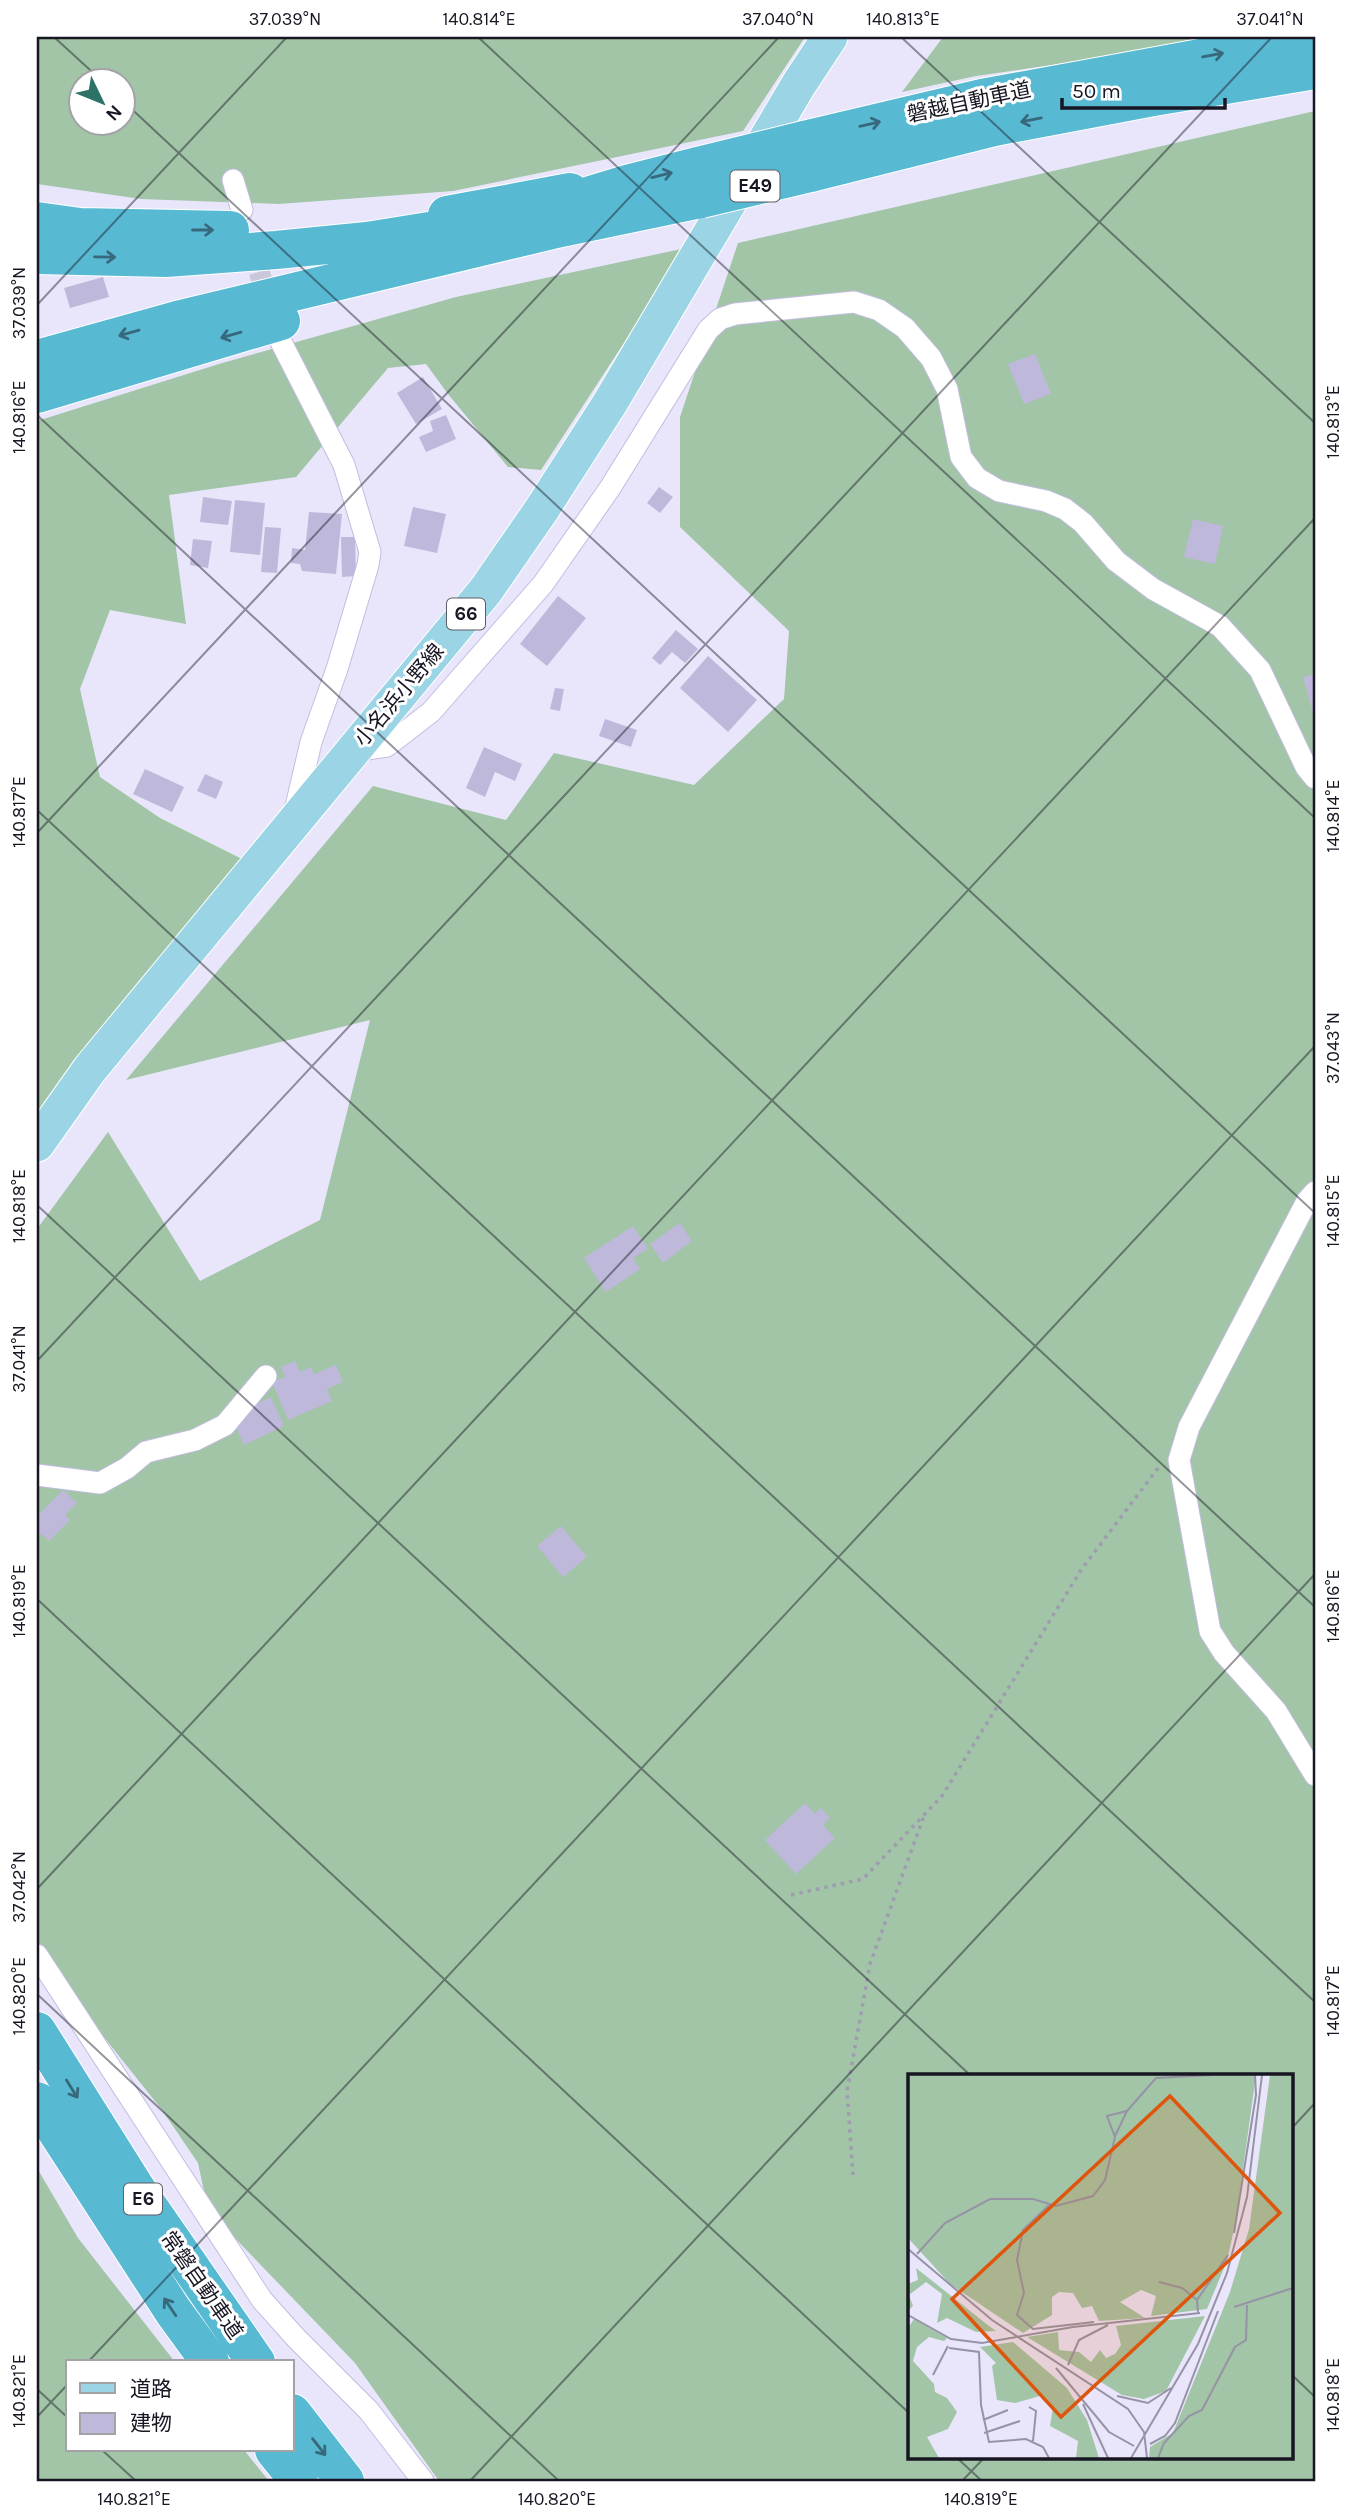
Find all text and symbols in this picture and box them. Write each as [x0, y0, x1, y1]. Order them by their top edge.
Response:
text: 37.039°N [249, 8, 321, 30]
text: 140.814°E [442, 8, 516, 30]
text: 37.040°N [742, 8, 814, 30]
text: 140.813°E [866, 8, 940, 30]
text: 37.041°N [1236, 8, 1304, 30]
one-way arrow [1201, 48, 1224, 61]
north arrow [66, 66, 136, 136]
scale bar [1062, 66, 1224, 110]
street label: 磐越自動車道 [905, 77, 1033, 127]
text: 50 m [1072, 79, 1121, 103]
text: N [101, 100, 126, 125]
one-way arrow [1020, 114, 1043, 128]
one-way arrow [858, 117, 881, 130]
one-way arrow [650, 168, 673, 181]
road number: E49 [730, 170, 780, 202]
one-way arrow [191, 223, 214, 237]
one-way arrow [93, 250, 116, 263]
text: 37.039°N [8, 267, 30, 339]
one-way arrow [119, 328, 141, 341]
one-way arrow [220, 329, 242, 342]
text: 140.816°E [8, 380, 30, 454]
text: 140.813°E [1322, 385, 1344, 459]
road number: 66 [447, 598, 485, 629]
street label: 小名浜小野線 [349, 639, 449, 751]
text: 140.817°E [8, 776, 30, 848]
text: 140.814°E [1322, 779, 1344, 853]
text: 37.043°N [1322, 1012, 1344, 1084]
text: 140.818°E [8, 1169, 30, 1243]
text: 140.815°E [1322, 1174, 1344, 1248]
text: 37.041°N [8, 1325, 30, 1393]
text: 140.819°E [8, 1564, 30, 1638]
text: 140.816°E [1322, 1569, 1344, 1643]
text: 37.042°N [8, 1851, 30, 1923]
text: 140.820°E [8, 1957, 30, 2035]
text: 140.817°E [1322, 1965, 1344, 2037]
inset map [908, 2074, 1292, 2458]
one-way arrow [65, 2079, 79, 2099]
road number: E6 [124, 2184, 162, 2214]
street label: 常磐自動車道 [156, 2227, 248, 2343]
one-way arrow [163, 2298, 177, 2317]
text: 140.821°E [8, 2354, 30, 2428]
text: 140.818°E [1322, 2358, 1344, 2432]
legend [66, 2360, 294, 2452]
text: 道路 [130, 2377, 172, 2401]
text: 建物 [130, 2411, 172, 2435]
one-way arrow [311, 2437, 326, 2456]
text: 140.821°E [97, 2488, 171, 2510]
text: 140.820°E [518, 2488, 596, 2510]
text: 140.819°E [944, 2488, 1018, 2510]

